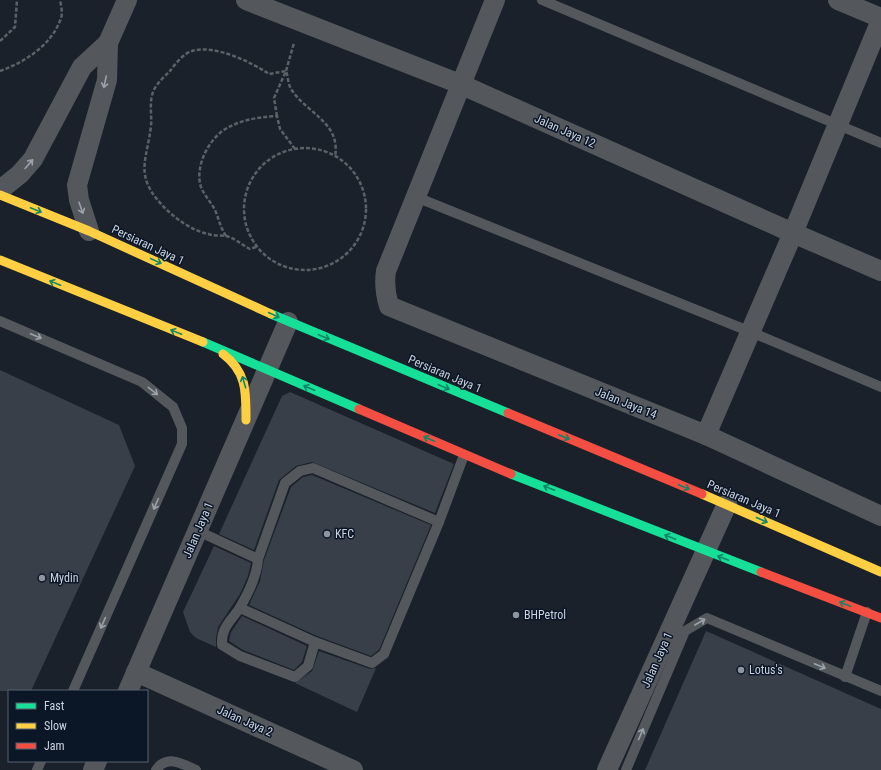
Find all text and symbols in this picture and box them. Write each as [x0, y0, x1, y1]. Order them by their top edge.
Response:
one-way arrow [101, 75, 109, 88]
street label: Jalan Jaya 12 [532, 111, 598, 151]
one-way arrow [24, 158, 33, 169]
one-way arrow [78, 201, 85, 214]
one-way arrow [30, 207, 42, 214]
street label: Persiaran Jaya 1 [110, 222, 186, 268]
one-way arrow [149, 258, 161, 266]
one-way arrow [50, 278, 62, 286]
one-way arrow [267, 312, 279, 320]
one-way arrow [170, 328, 182, 335]
one-way arrow [29, 333, 41, 340]
one-way arrow [318, 334, 330, 341]
street label: Persiaran Jaya 1 [406, 352, 484, 396]
one-way arrow [239, 375, 247, 388]
one-way arrow [304, 383, 316, 391]
one-way arrow [438, 384, 450, 391]
street label: Jalan Jaya 14 [593, 384, 659, 422]
one-way arrow [148, 387, 159, 395]
one-way arrow [558, 433, 570, 441]
one-way arrow [423, 435, 435, 442]
street label: Persiaran Jaya 1 [705, 477, 783, 521]
one-way arrow [678, 483, 690, 491]
one-way arrow [544, 484, 556, 492]
one-way arrow [152, 498, 159, 510]
street label: Jalan Jaya 1 [180, 500, 216, 560]
one-way arrow [756, 517, 768, 524]
place label: KFC [335, 527, 354, 541]
marker: KFC [322, 529, 332, 539]
one-way arrow [664, 532, 676, 540]
one-way arrow [718, 553, 730, 561]
place label: Mydin [50, 571, 79, 585]
marker: Mydin [37, 573, 47, 583]
one-way arrow [839, 599, 851, 607]
place label: BHPetrol [524, 608, 566, 622]
marker: BHPetrol [511, 610, 521, 620]
one-way arrow [99, 616, 106, 628]
one-way arrow [694, 617, 706, 625]
street label: Jalan Jaya 1 [639, 630, 675, 690]
place label: Lotus's [749, 663, 783, 677]
one-way arrow [813, 663, 825, 671]
marker: Lotus's [736, 665, 746, 675]
legend [8, 690, 148, 762]
text: Fast [44, 699, 65, 713]
street label: Jalan Jaya 2 [215, 703, 275, 740]
text: Slow [44, 719, 67, 733]
one-way arrow [638, 729, 645, 741]
text: Jam [44, 739, 65, 753]

